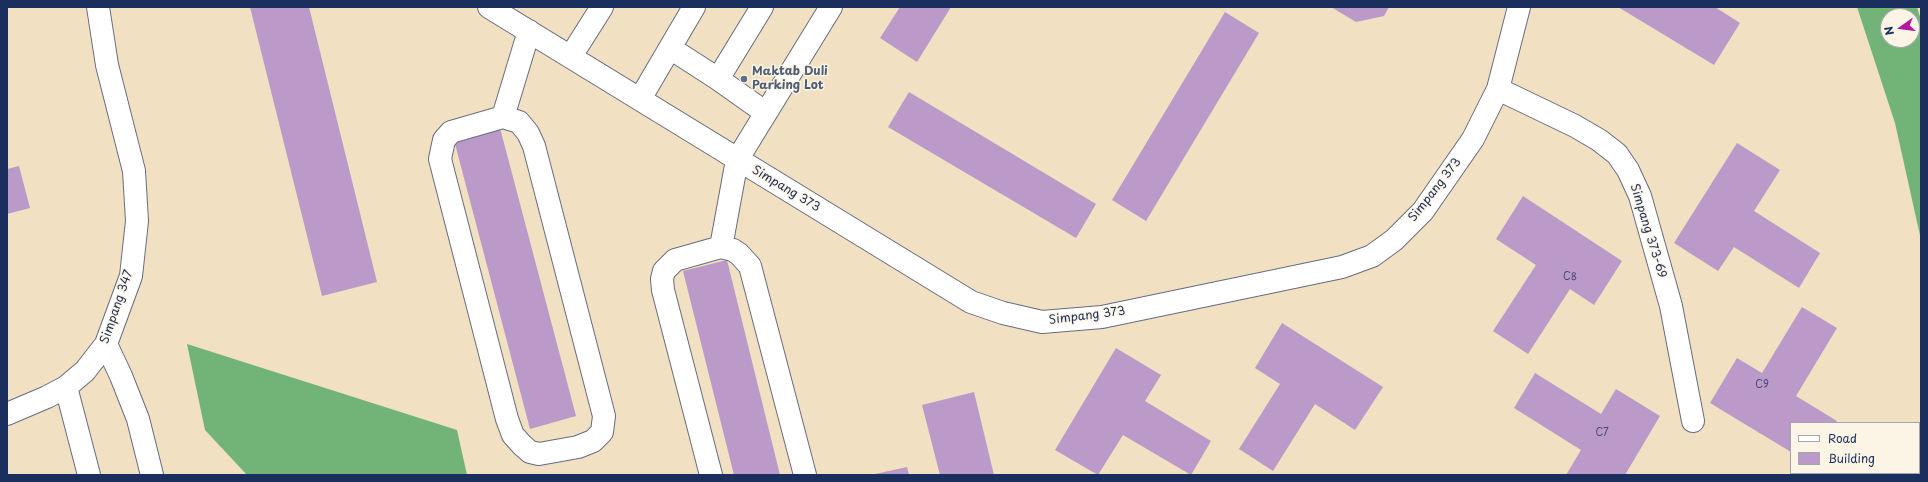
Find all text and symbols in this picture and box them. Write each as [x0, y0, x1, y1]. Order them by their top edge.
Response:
north arrow [1880, 8, 1920, 48]
text: N [1880, 24, 1898, 37]
place label: Maktab Duli Parking Lot [752, 65, 828, 93]
marker: Maktab Duli Parking Lot [739, 74, 749, 84]
street label: Simpang 373 [1406, 155, 1464, 225]
street label: Simpang 373 [749, 163, 823, 215]
street label: Simpang 373-69 [1627, 182, 1669, 280]
street label: Simpang 347 [98, 268, 136, 346]
house number: C8 [1563, 271, 1577, 283]
street label: Simpang 373 [1048, 304, 1126, 328]
house number: C9 [1755, 379, 1769, 391]
legend [1790, 422, 1920, 474]
house number: C7 [1595, 427, 1609, 439]
text: Road [1828, 429, 1857, 447]
text: Building [1828, 449, 1875, 467]

